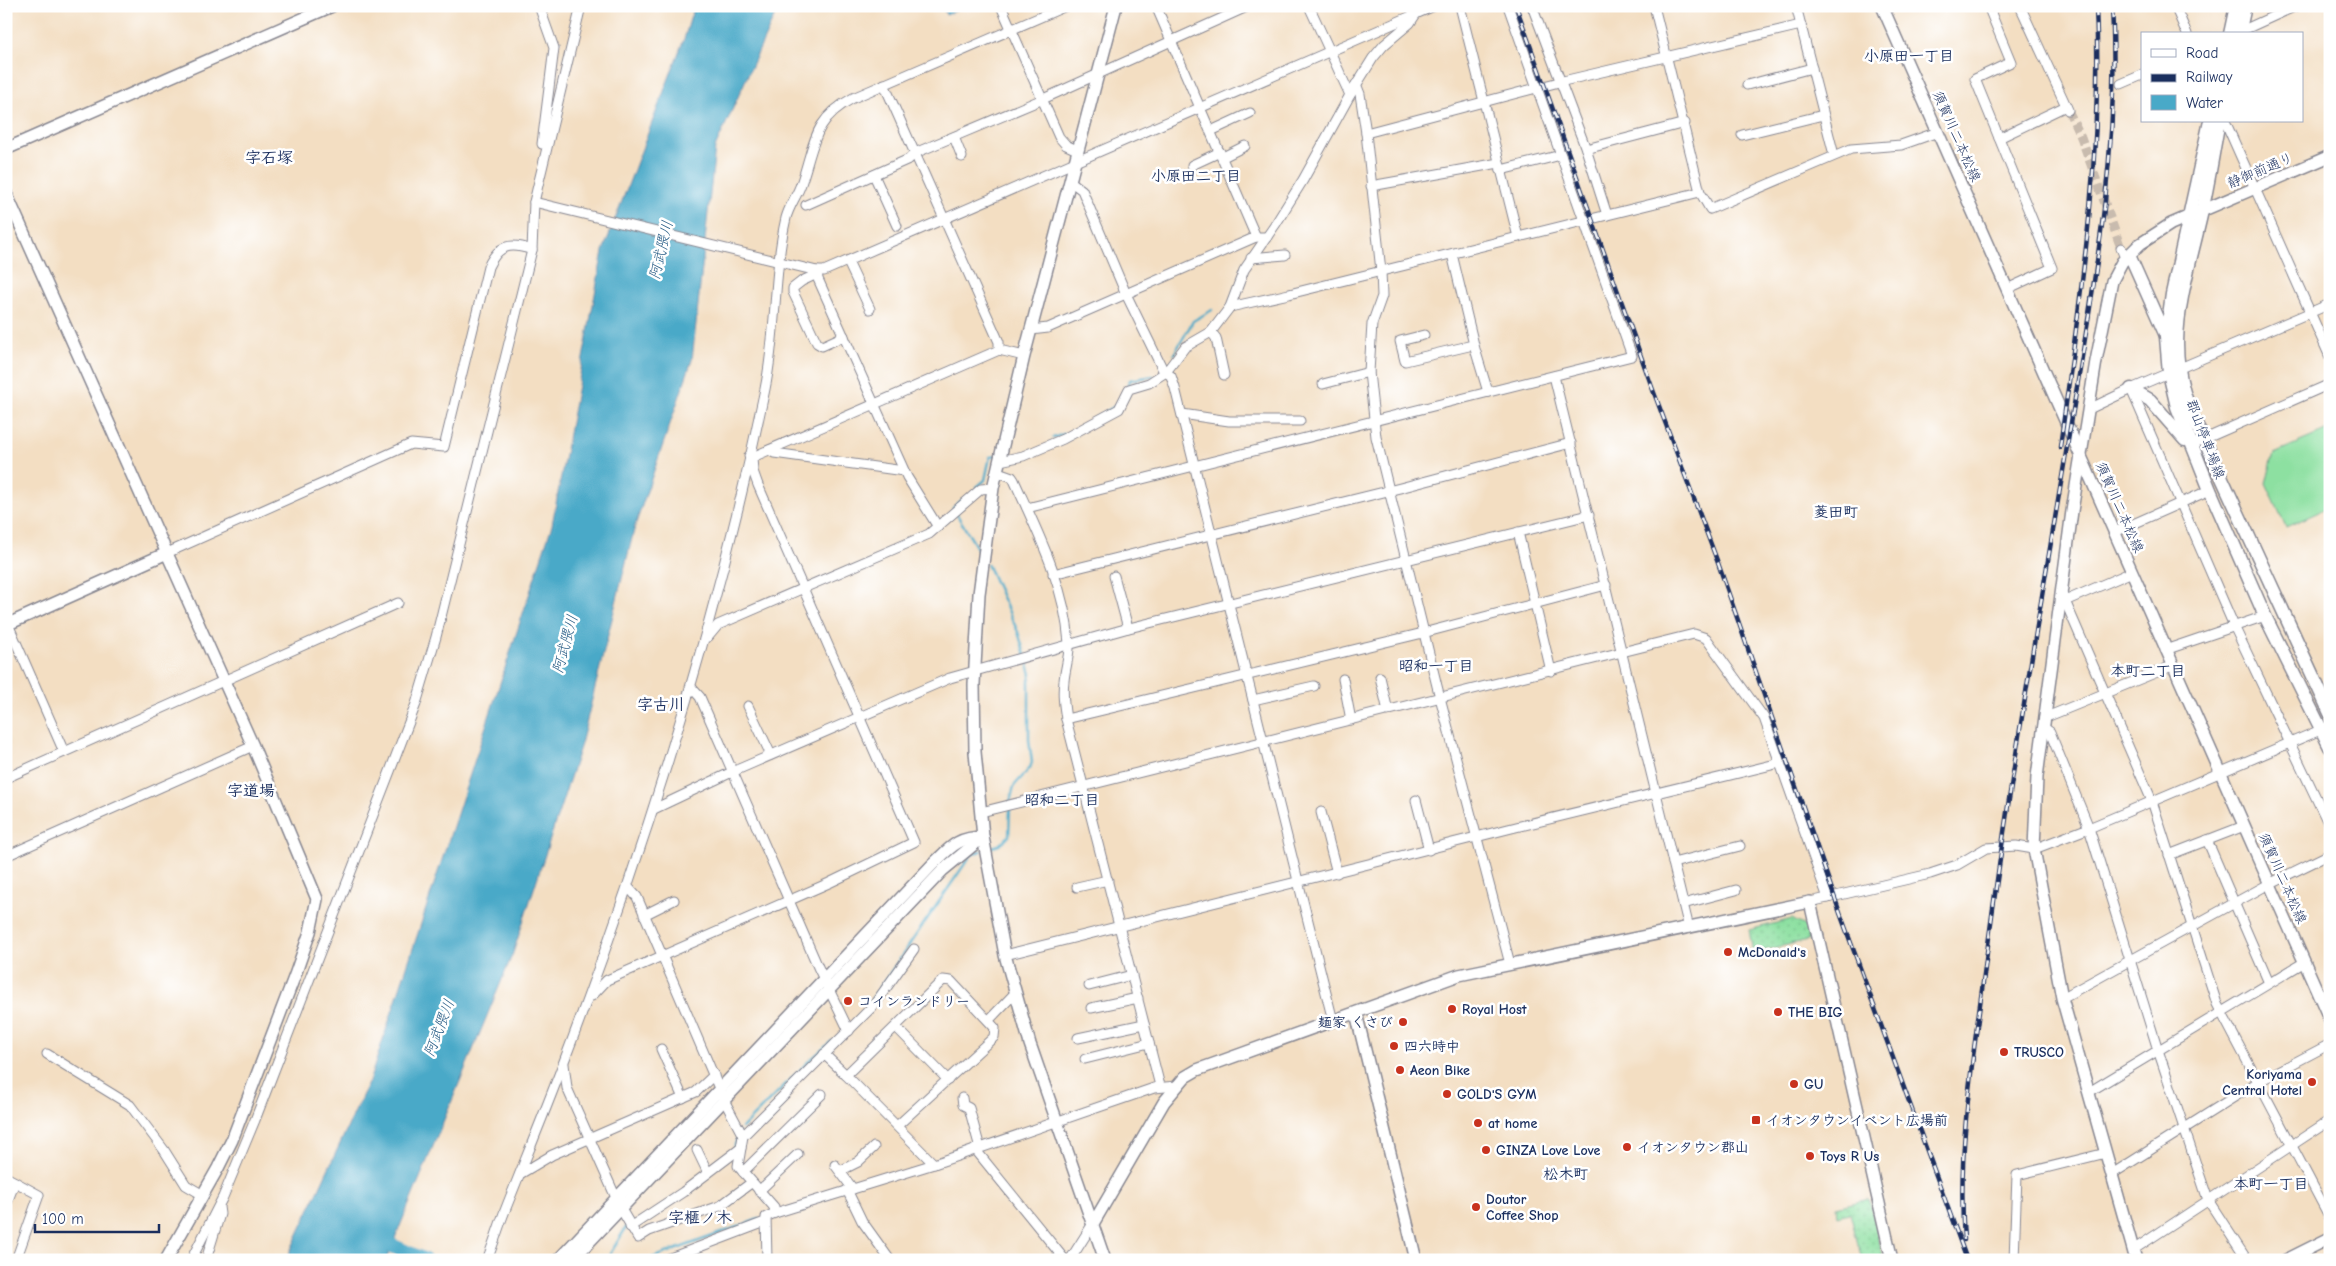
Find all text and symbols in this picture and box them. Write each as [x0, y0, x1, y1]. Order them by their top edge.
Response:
legend [2141, 32, 2304, 122]
text: Road [2186, 44, 2218, 62]
district label: 小原田一丁目 [1864, 47, 1954, 65]
text: Railway [2186, 68, 2233, 86]
street label: 須賀川二本松線 [1929, 88, 1984, 184]
text: Water [2186, 94, 2223, 112]
district label: 字石塚 [245, 149, 293, 167]
street label: 静御前通り [2225, 149, 2296, 192]
district label: 小原田二丁目 [1151, 167, 1241, 185]
water label: 阿武隈川 [645, 219, 677, 281]
street label: 郡山停車場線 [2183, 397, 2229, 481]
street label: 須賀川二本松線 [2092, 459, 2147, 555]
district label: 菱田町 [1813, 503, 1859, 521]
water label: 阿武隈川 [549, 613, 581, 675]
district label: 昭和一丁目 [1398, 657, 1474, 675]
district label: 本町二丁目 [2110, 662, 2186, 680]
district label: 字古川 [637, 696, 685, 714]
district label: 字道場 [227, 782, 275, 800]
district label: 昭和二丁目 [1024, 791, 1100, 809]
street label: 須賀川二本松線 [2255, 830, 2310, 926]
place label: McDonald's [1738, 944, 1806, 961]
marker: McDonald's [1722, 946, 1734, 958]
place label: コインランドリー [858, 993, 970, 1010]
marker: コインランドリー [842, 995, 854, 1007]
water label: 阿武隈川 [420, 997, 458, 1059]
place label: Royal Host [1462, 1001, 1527, 1018]
marker: Royal Host [1446, 1003, 1458, 1015]
place label: THE BIG [1788, 1004, 1842, 1021]
marker: THE BIG [1772, 1006, 1784, 1018]
place label: 麺家 くさび [1318, 1014, 1393, 1031]
marker: 麺家 くさび [1397, 1016, 1409, 1028]
place label: 四六時中 [1404, 1038, 1460, 1055]
marker: 四六時中 [1388, 1040, 1400, 1052]
place label: TRUSCO [2014, 1044, 2064, 1061]
marker: TRUSCO [1998, 1046, 2010, 1058]
place label: Aeon Bike [1410, 1062, 1470, 1079]
marker: Aeon Bike [1394, 1064, 1406, 1076]
place label: Koriyama Central Hotel [2222, 1066, 2302, 1099]
place label: GU [1804, 1076, 1823, 1093]
marker: Koriyama Central Hotel [2306, 1076, 2318, 1088]
marker: GU [1788, 1078, 1800, 1090]
place label: GOLD'S GYM [1457, 1086, 1537, 1103]
marker: GOLD'S GYM [1441, 1088, 1453, 1100]
place label: イオンタウンイベント広場前 [1766, 1112, 1948, 1129]
marker: イオンタウンイベント広場前 [1750, 1114, 1762, 1126]
place label: at home [1488, 1115, 1537, 1132]
marker: at home [1472, 1117, 1484, 1129]
place label: イオンタウン郡山 [1637, 1139, 1749, 1156]
marker: イオンタウン郡山 [1621, 1141, 1633, 1153]
place label: GINZA Love Love [1496, 1142, 1600, 1159]
marker: GINZA Love Love [1480, 1144, 1492, 1156]
place label: Toys R Us [1820, 1148, 1879, 1165]
marker: Toys R Us [1804, 1150, 1816, 1162]
district label: 松木町 [1543, 1165, 1589, 1183]
district label: 本町一丁目 [2233, 1175, 2309, 1193]
place label: Doutor Coffee Shop [1486, 1191, 1559, 1224]
scale bar [35, 1201, 159, 1233]
marker: Doutor Coffee Shop [1470, 1201, 1482, 1213]
district label: 字榧ノ木 [668, 1209, 732, 1227]
text: 100 m [42, 1210, 84, 1228]

